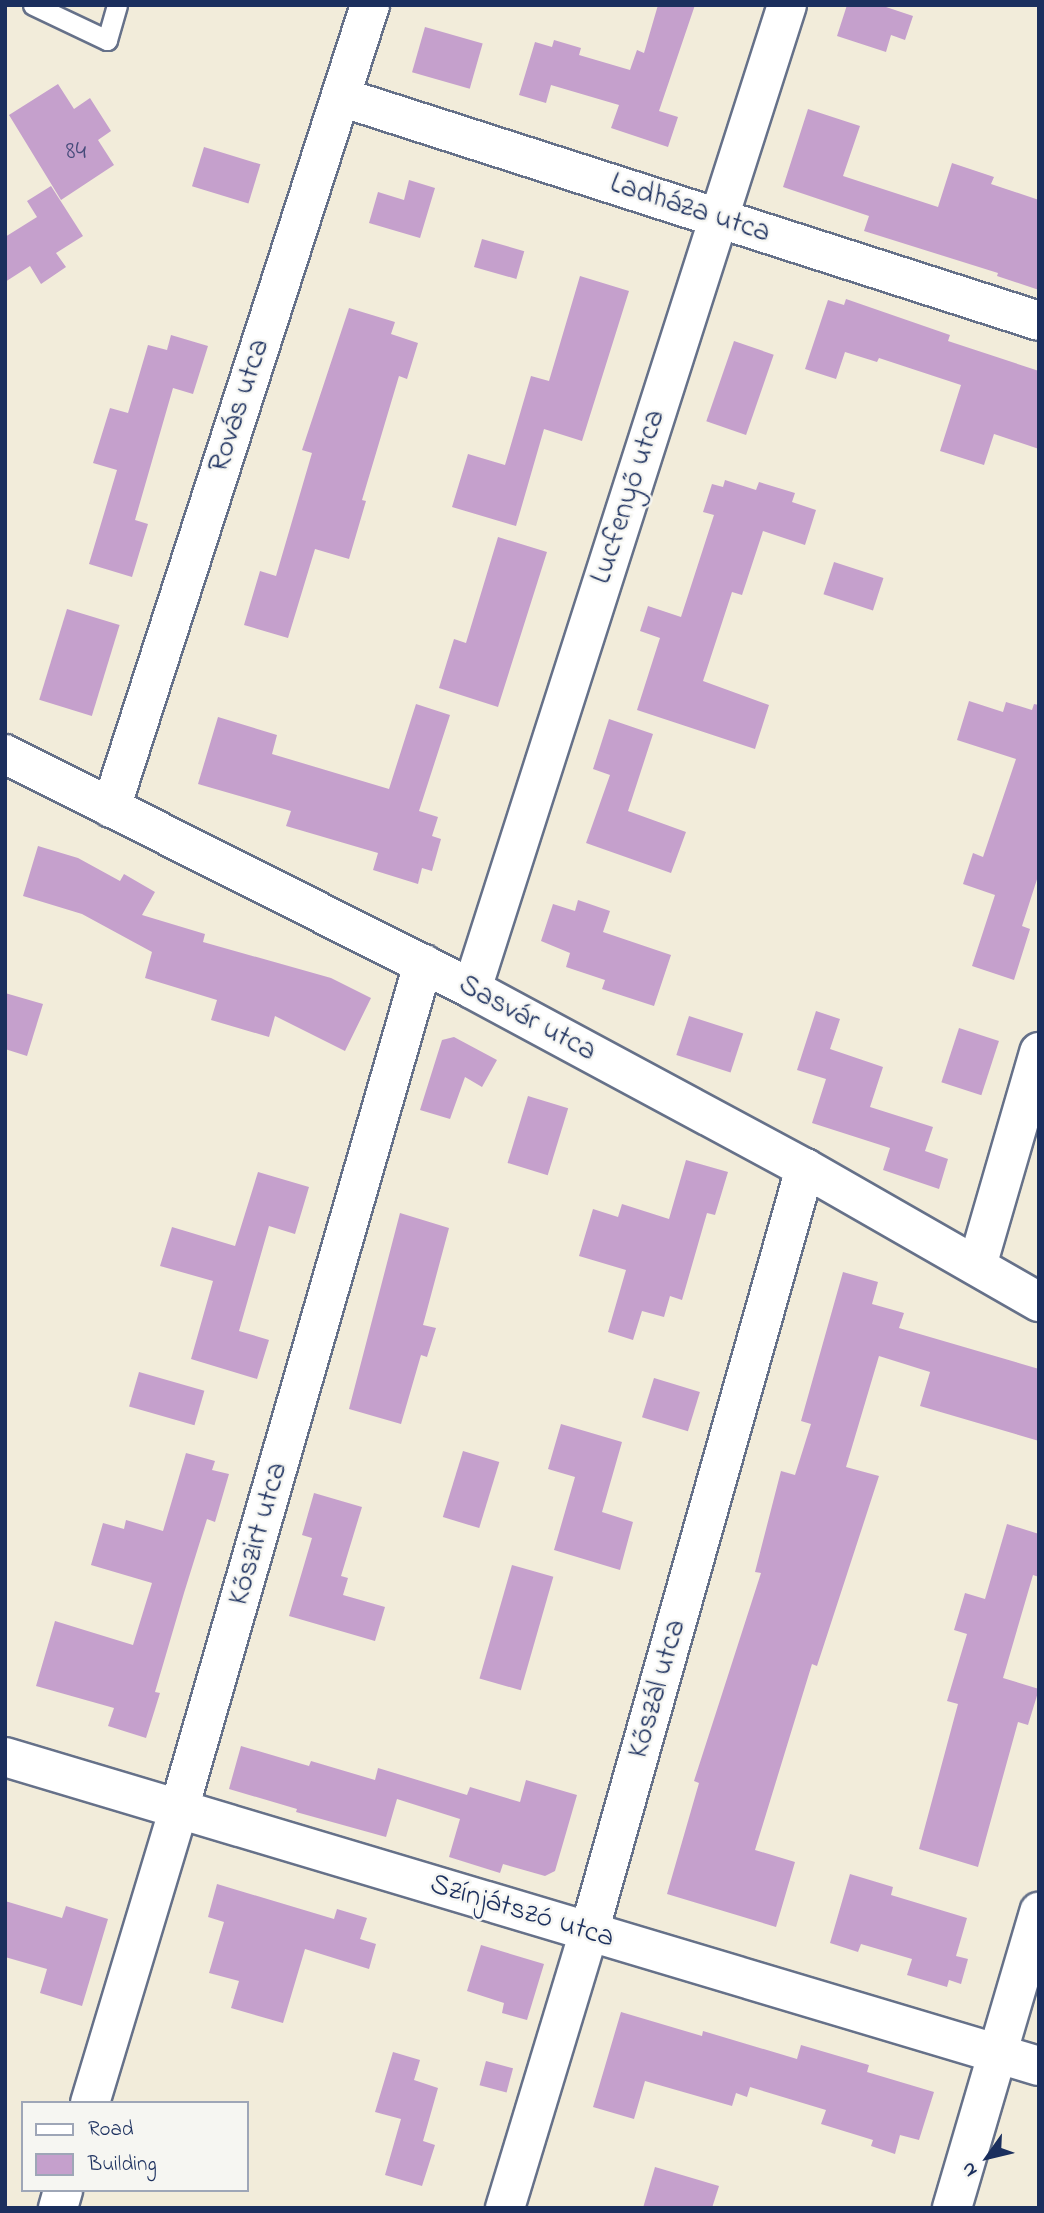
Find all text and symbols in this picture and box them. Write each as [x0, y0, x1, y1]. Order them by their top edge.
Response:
house number: 84 [66, 137, 86, 169]
street label: Ladháza utca [605, 166, 775, 252]
street label: Rovás utca [201, 335, 279, 477]
street label: Lucfenyő utca [584, 405, 674, 589]
street label: Sasvár utca [452, 968, 602, 1070]
street label: Kőszirt utca [221, 1458, 297, 1610]
street label: Kőszál utca [621, 1616, 695, 1762]
street label: Színjátszó utca [425, 1867, 619, 1957]
legend [21, 2101, 248, 2192]
text: Road [88, 2115, 134, 2145]
north arrow [953, 2122, 1023, 2192]
text: Building [88, 2150, 157, 2180]
text: N [955, 2156, 985, 2182]

